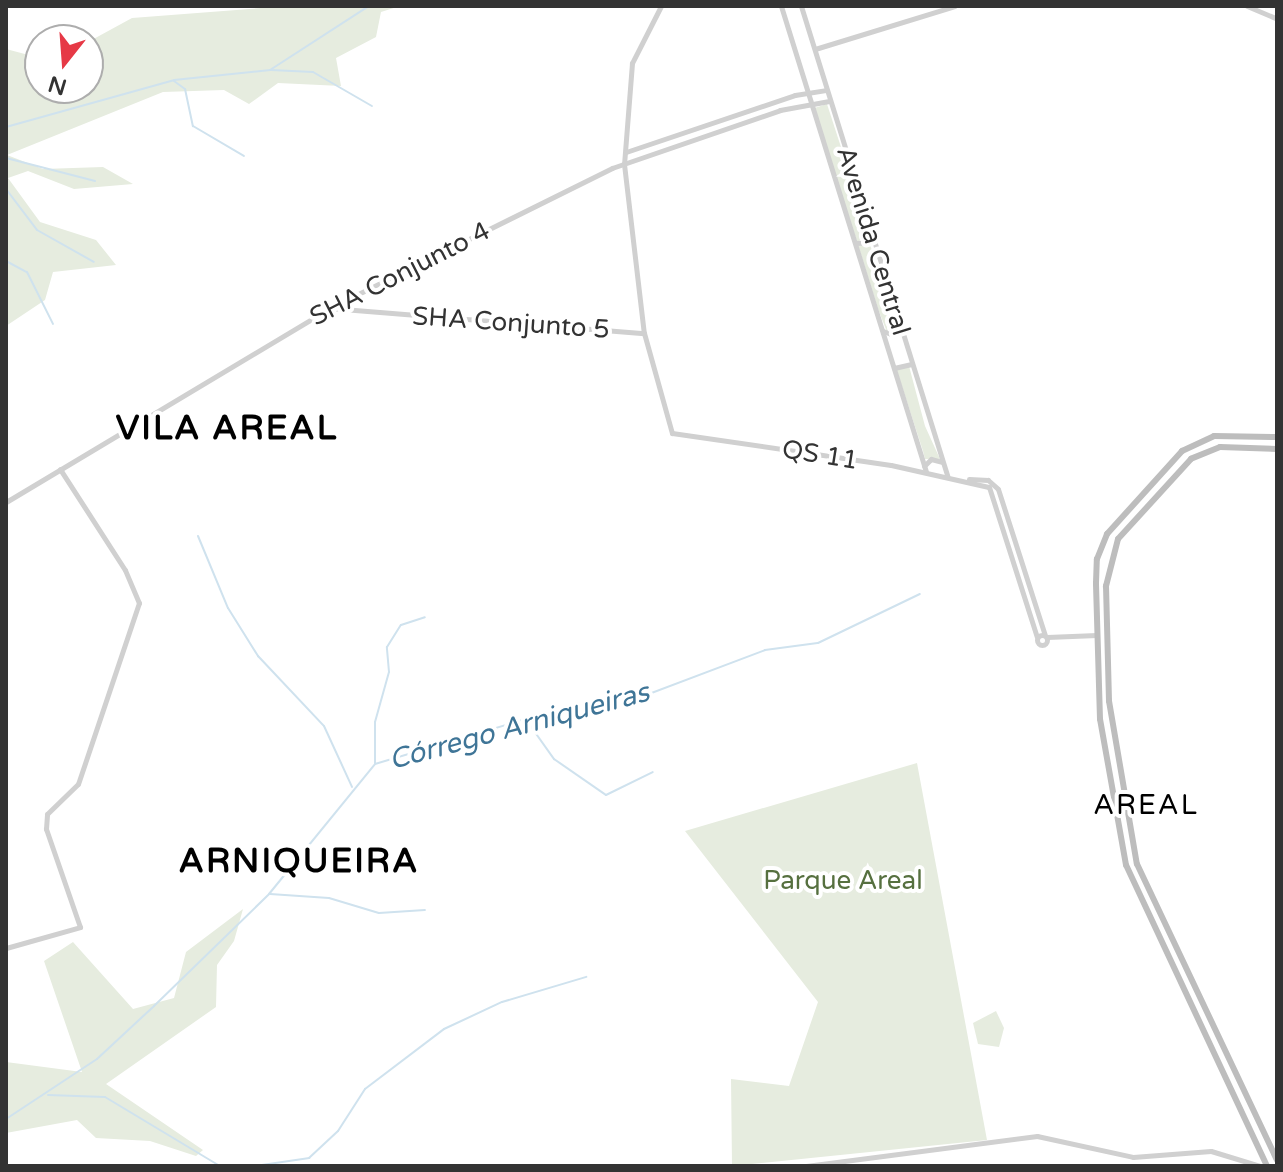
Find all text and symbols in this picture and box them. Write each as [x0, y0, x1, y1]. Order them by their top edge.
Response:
north arrow [24, 24, 104, 104]
text: N [45, 70, 70, 100]
street label: Avenida Central [829, 143, 917, 339]
street label: SHA Conjunto 4 [305, 215, 495, 333]
street label: SHA Conjunto 5 [411, 301, 611, 345]
district label: VILA AREAL [116, 409, 338, 449]
street label: QS 11 [780, 434, 860, 476]
water label: Córrego Arniqueiras [385, 675, 653, 777]
district label: AREAL [1093, 788, 1199, 822]
district label: ARNIQUEIRA [179, 842, 419, 882]
park label: Parque Areal [763, 865, 923, 897]

